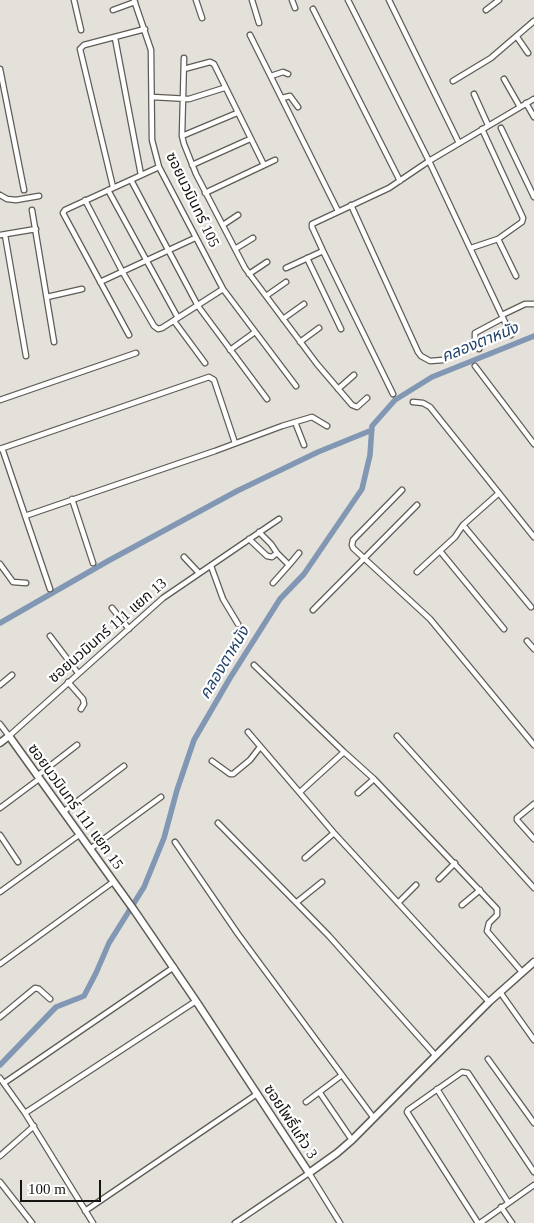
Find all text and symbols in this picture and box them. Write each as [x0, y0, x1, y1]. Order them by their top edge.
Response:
street label: ซอยนวมินทร์ 105 [161, 150, 223, 250]
water label: คลองตาหนัง [439, 319, 521, 367]
street label: ซอยนวมินทร์ 111 แยก 13 [45, 575, 171, 687]
water label: คลองตาหนัง [196, 623, 254, 703]
street label: ซอยนวมินทร์ 111 แยก 15 [23, 741, 127, 873]
street label: ซอยโพธิ์แก้ว 3 [259, 1081, 321, 1163]
scale bar [22, 1170, 104, 1202]
text: 100 m [28, 1181, 66, 1197]

